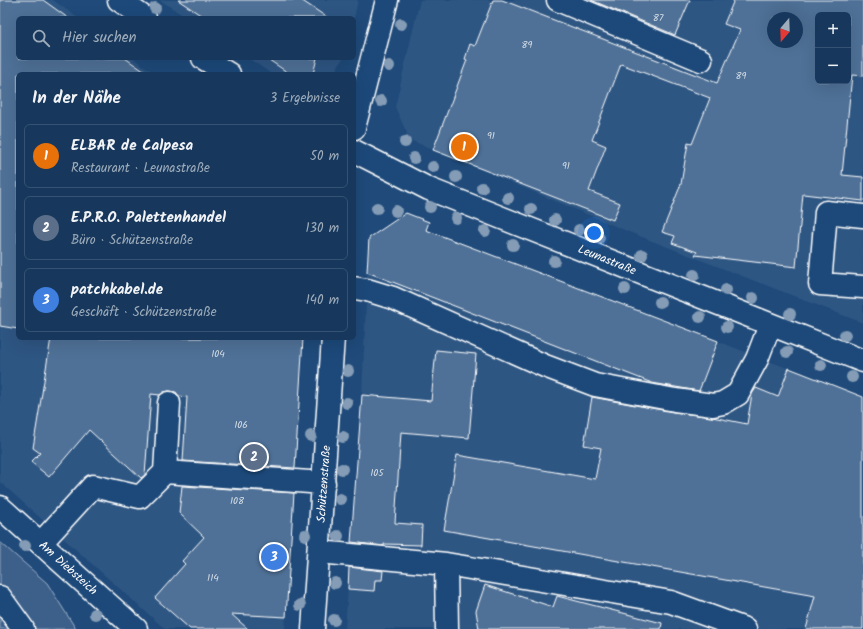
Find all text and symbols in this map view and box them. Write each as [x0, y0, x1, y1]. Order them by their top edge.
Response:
house number: 87 [653, 10, 664, 26]
north arrow [767, 12, 803, 48]
map controls [815, 12, 851, 84]
button: + [815, 12, 851, 48]
search box [16, 16, 356, 60]
text: Hier suchen [62, 26, 136, 50]
icon: search [30, 27, 52, 49]
house number: 89 [522, 37, 533, 53]
button: − [815, 48, 851, 84]
house number: 89 [736, 68, 747, 84]
text: In der Nähe [32, 85, 121, 112]
text: 3 Ergebnisse [270, 88, 340, 109]
house number: 91 [487, 128, 495, 144]
pin: 1 [451, 132, 477, 162]
text: ELBAR de Calpesa [71, 134, 193, 158]
text: 1 [44, 146, 48, 167]
text: 50 m [310, 146, 339, 167]
text: Restaurant · Leunastraße [71, 158, 210, 179]
house number: 91 [562, 158, 570, 174]
text: E.P.R.O. Palettenhandel [71, 206, 226, 230]
text: 2 [42, 218, 50, 239]
text: 130 m [305, 218, 339, 239]
your location [584, 223, 604, 243]
text: Büro · Schützenstraße [71, 230, 193, 251]
street label: Leunastraße [575, 240, 640, 281]
text: patchkabel.de [71, 278, 163, 302]
text: 3 [42, 290, 50, 311]
text: 140 m [306, 290, 339, 311]
text: Geschäft · Schützenstraße [71, 302, 216, 323]
house number: 104 [211, 346, 225, 362]
house number: 106 [234, 417, 248, 433]
pin: 2 [241, 442, 267, 472]
street label: Schützenstraße [312, 444, 336, 523]
house number: 105 [370, 465, 384, 481]
house number: 108 [230, 493, 245, 509]
street label: Am Diebsteich [34, 536, 102, 600]
pin: 3 [261, 542, 287, 572]
house number: 114 [207, 570, 219, 586]

